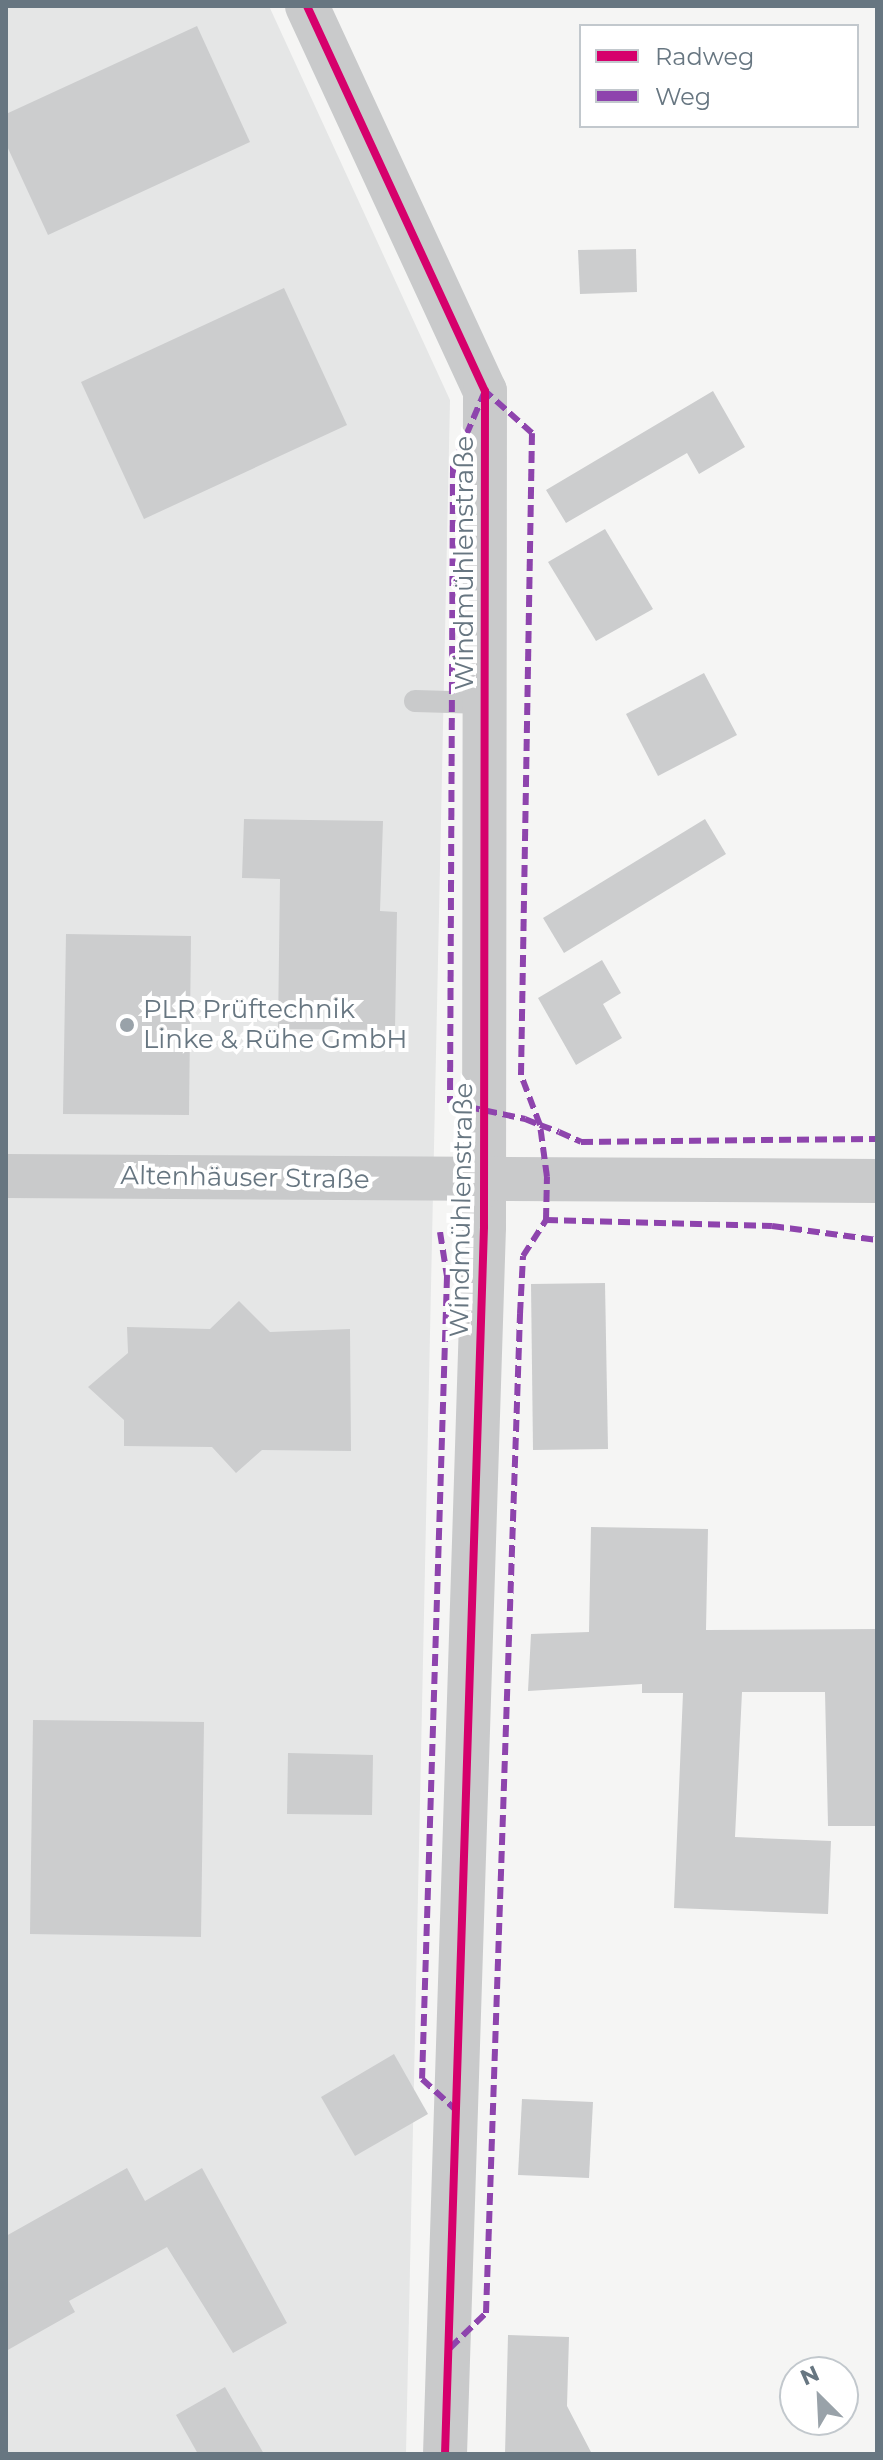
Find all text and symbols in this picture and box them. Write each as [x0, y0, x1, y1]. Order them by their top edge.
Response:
legend [579, 24, 859, 128]
text: Radweg [655, 42, 754, 71]
text: Weg [655, 82, 711, 111]
street label: Windmühlenstraße [449, 436, 481, 690]
place label: PLR Prüftechnik Linke & Rühe GmbH [143, 994, 407, 1056]
marker: PLR Prüftechnik Linke & Rühe GmbH [118, 1016, 136, 1034]
street label: Windmühlenstraße [444, 1082, 480, 1338]
street label: Altenhäuser Straße [120, 1160, 370, 1196]
north arrow [779, 2356, 859, 2436]
text: N [796, 2359, 823, 2391]

